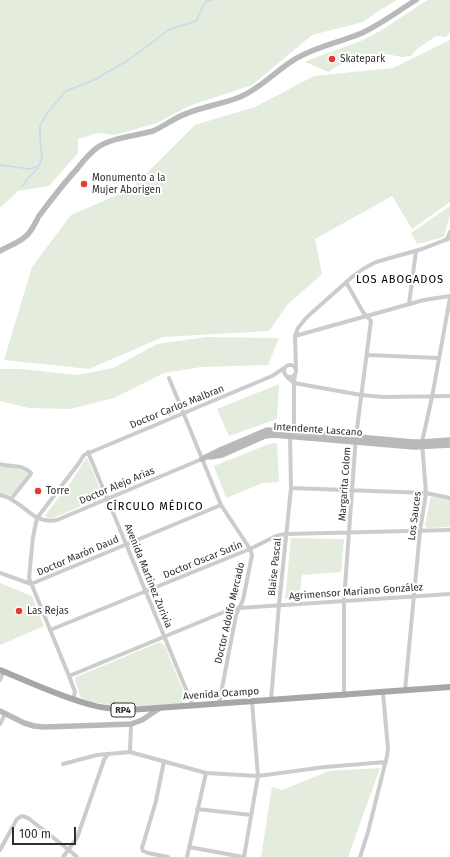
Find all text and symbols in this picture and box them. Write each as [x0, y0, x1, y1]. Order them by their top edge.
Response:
place label: Skatepark [340, 53, 385, 65]
marker: Skatepark [327, 54, 337, 64]
place label: Monumento a la Mujer Aborigen [92, 172, 166, 196]
marker: Monumento a la Mujer Aborigen [79, 179, 89, 189]
district label: LOS ABOGADOS [356, 273, 444, 287]
street label: Doctor Carlos Malbran [128, 383, 226, 431]
street label: Intendente Lascano [273, 421, 363, 439]
street label: Margarita Colom [336, 447, 354, 521]
street label: Doctor Alejo Arias [78, 465, 156, 507]
place label: Torre [46, 485, 69, 497]
marker: Torre [33, 486, 43, 496]
street label: Los Sauces [406, 491, 424, 541]
district label: CÍRCULO MÉDICO [106, 500, 204, 514]
street label: Avenida Martinez Zurivia [122, 522, 174, 630]
street label: Doctor Marón Daud [35, 533, 121, 579]
street label: Blaise Pascal [266, 537, 284, 597]
street label: Doctor Oscar Sutin [162, 539, 244, 581]
street label: Doctor Adolfo Mercado [212, 561, 248, 665]
street label: Agrimensor Mariano González [289, 581, 423, 603]
place label: Las Rejas [27, 605, 69, 617]
marker: Las Rejas [14, 606, 24, 616]
street label: Avenida Ocampo [183, 685, 259, 703]
road number: RP4 [111, 703, 135, 717]
scale bar [14, 819, 78, 845]
text: 100 m [19, 827, 51, 841]

